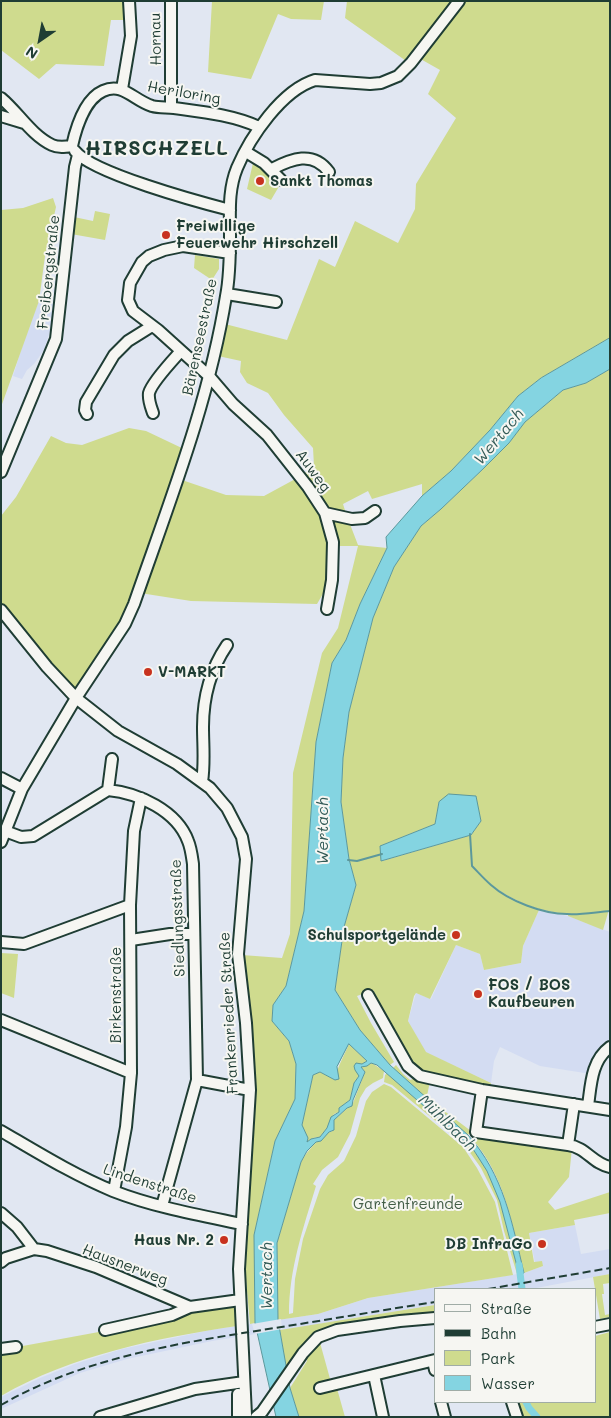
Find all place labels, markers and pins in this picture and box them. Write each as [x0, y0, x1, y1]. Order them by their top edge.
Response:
place label: Sankt Thomas [270, 172, 373, 190]
marker: Sankt Thomas [254, 175, 266, 187]
place label: Freiwillige Feuerwehr Hirschzell [176, 217, 338, 252]
marker: Freiwillige Feuerwehr Hirschzell [160, 229, 172, 241]
place label: V-MARKT [158, 663, 226, 681]
marker: V-MARKT [142, 666, 154, 678]
place label: Schulsportgelände [308, 926, 446, 944]
marker: Schulsportgelände [450, 929, 462, 941]
place label: FOS / BOS Kaufbeuren [488, 976, 575, 1011]
marker: FOS / BOS Kaufbeuren [472, 988, 484, 1000]
place label: Haus Nr. 2 [134, 1231, 214, 1249]
marker: Haus Nr. 2 [218, 1234, 230, 1246]
place label: DB InfraGo [445, 1235, 532, 1253]
marker: DB InfraGo [536, 1238, 548, 1250]

